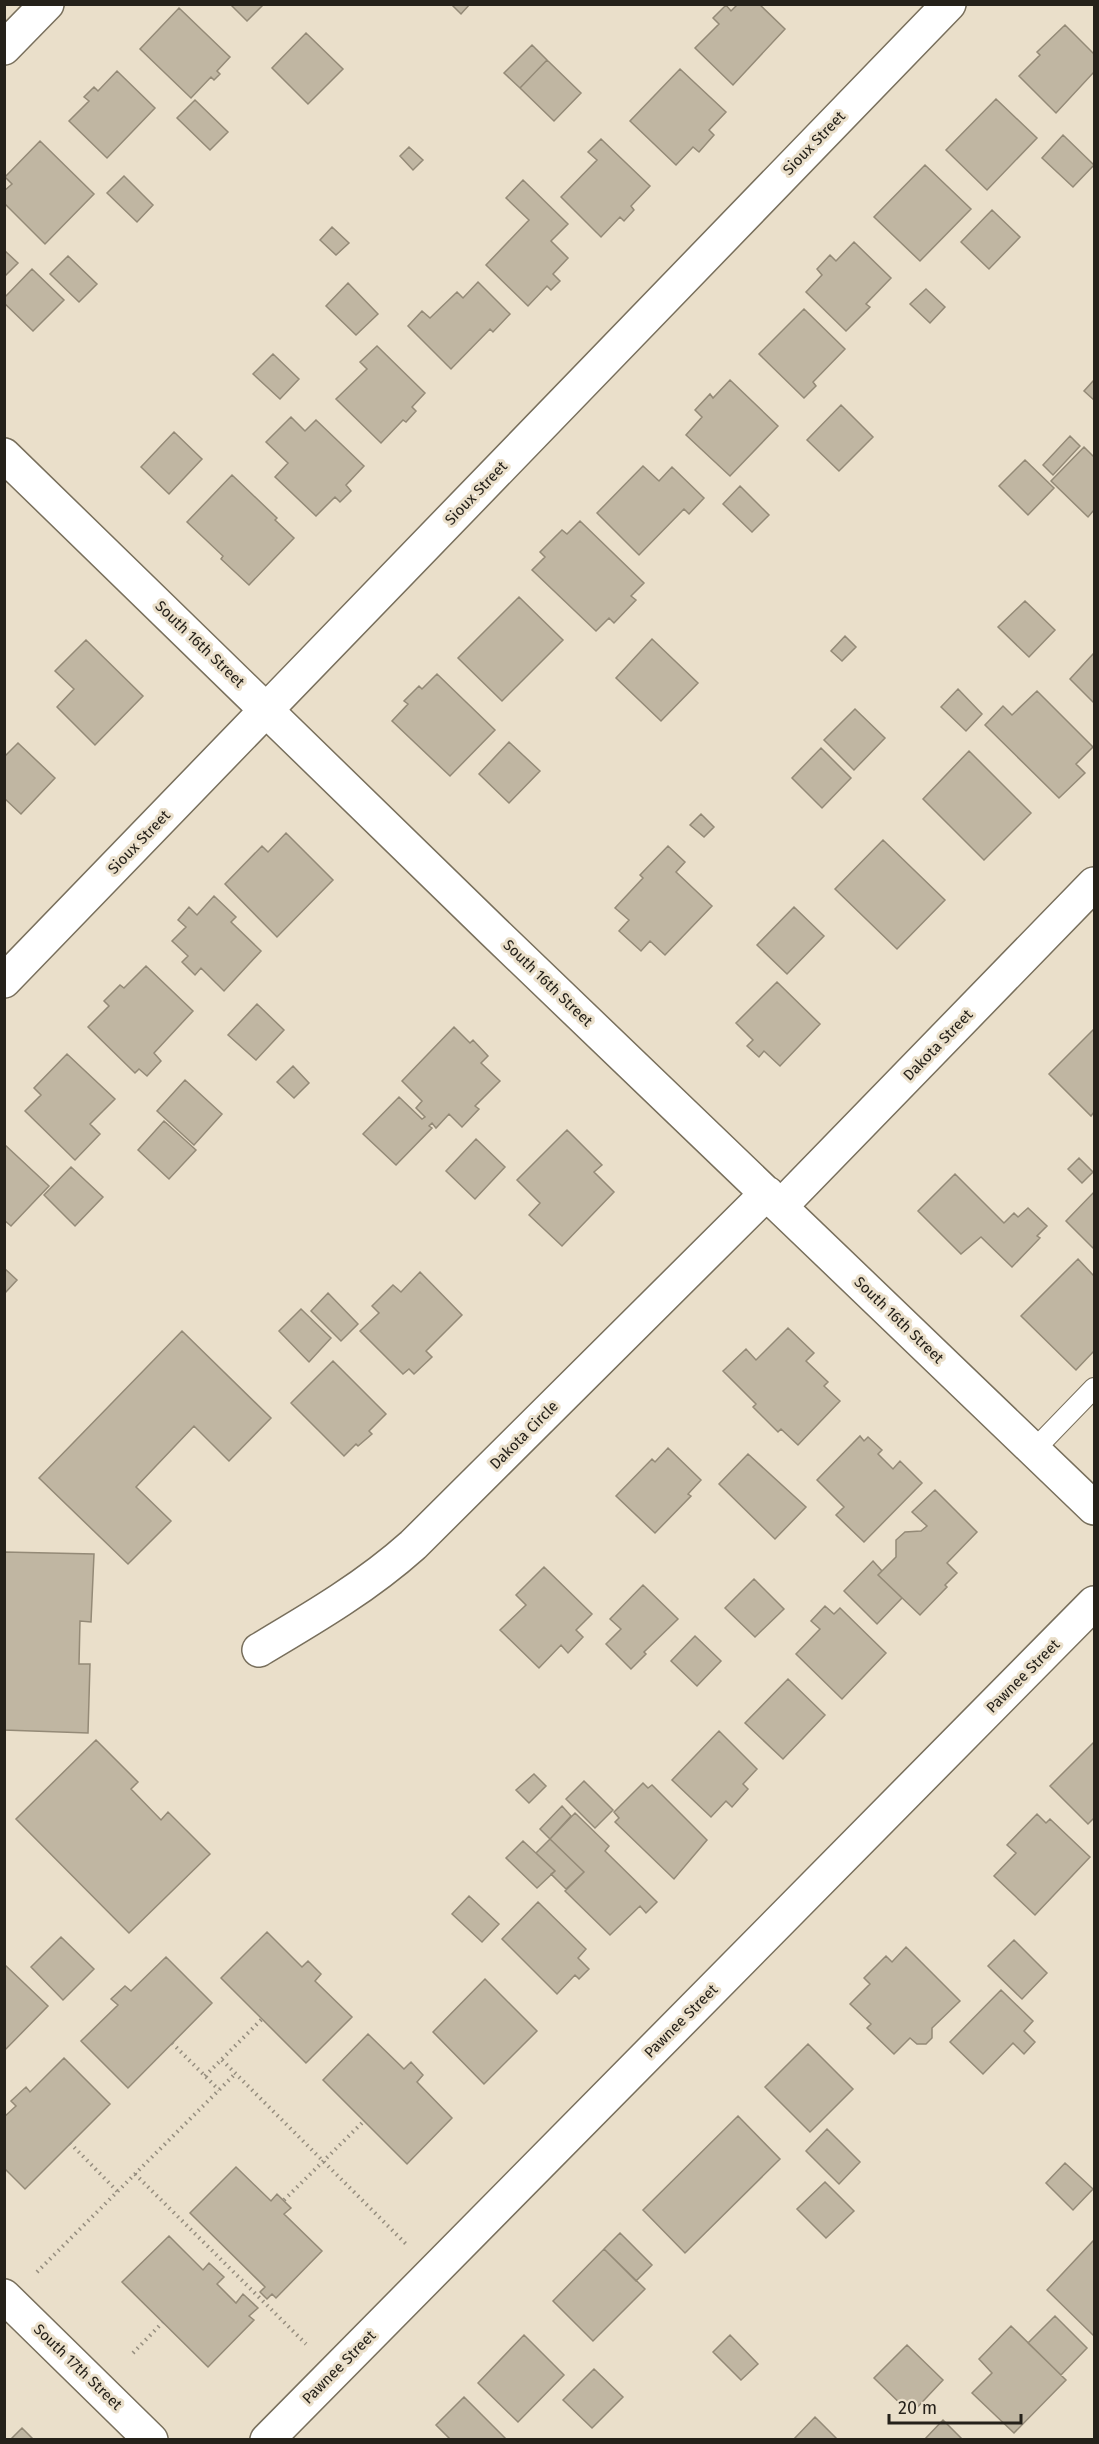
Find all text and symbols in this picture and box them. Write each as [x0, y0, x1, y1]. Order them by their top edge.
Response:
street label: Sioux Street [779, 107, 849, 179]
street label: Sioux Street [441, 457, 511, 529]
street label: South 16th Street [152, 597, 249, 692]
street label: Sioux Street [104, 806, 174, 878]
street label: South 16th Street [500, 936, 597, 1031]
street label: Dakota Street [900, 1005, 977, 1084]
street label: South 16th Street [851, 1273, 948, 1368]
street label: Dakota Circle [486, 1397, 562, 1473]
street label: Pawnee Street [983, 1635, 1064, 1716]
street label: Pawnee Street [641, 1980, 722, 2061]
street label: South 17th Street [30, 2320, 126, 2414]
street label: Pawnee Street [299, 2326, 380, 2407]
scale bar [889, 2387, 1021, 2425]
text: 20 m [898, 2397, 937, 2419]

